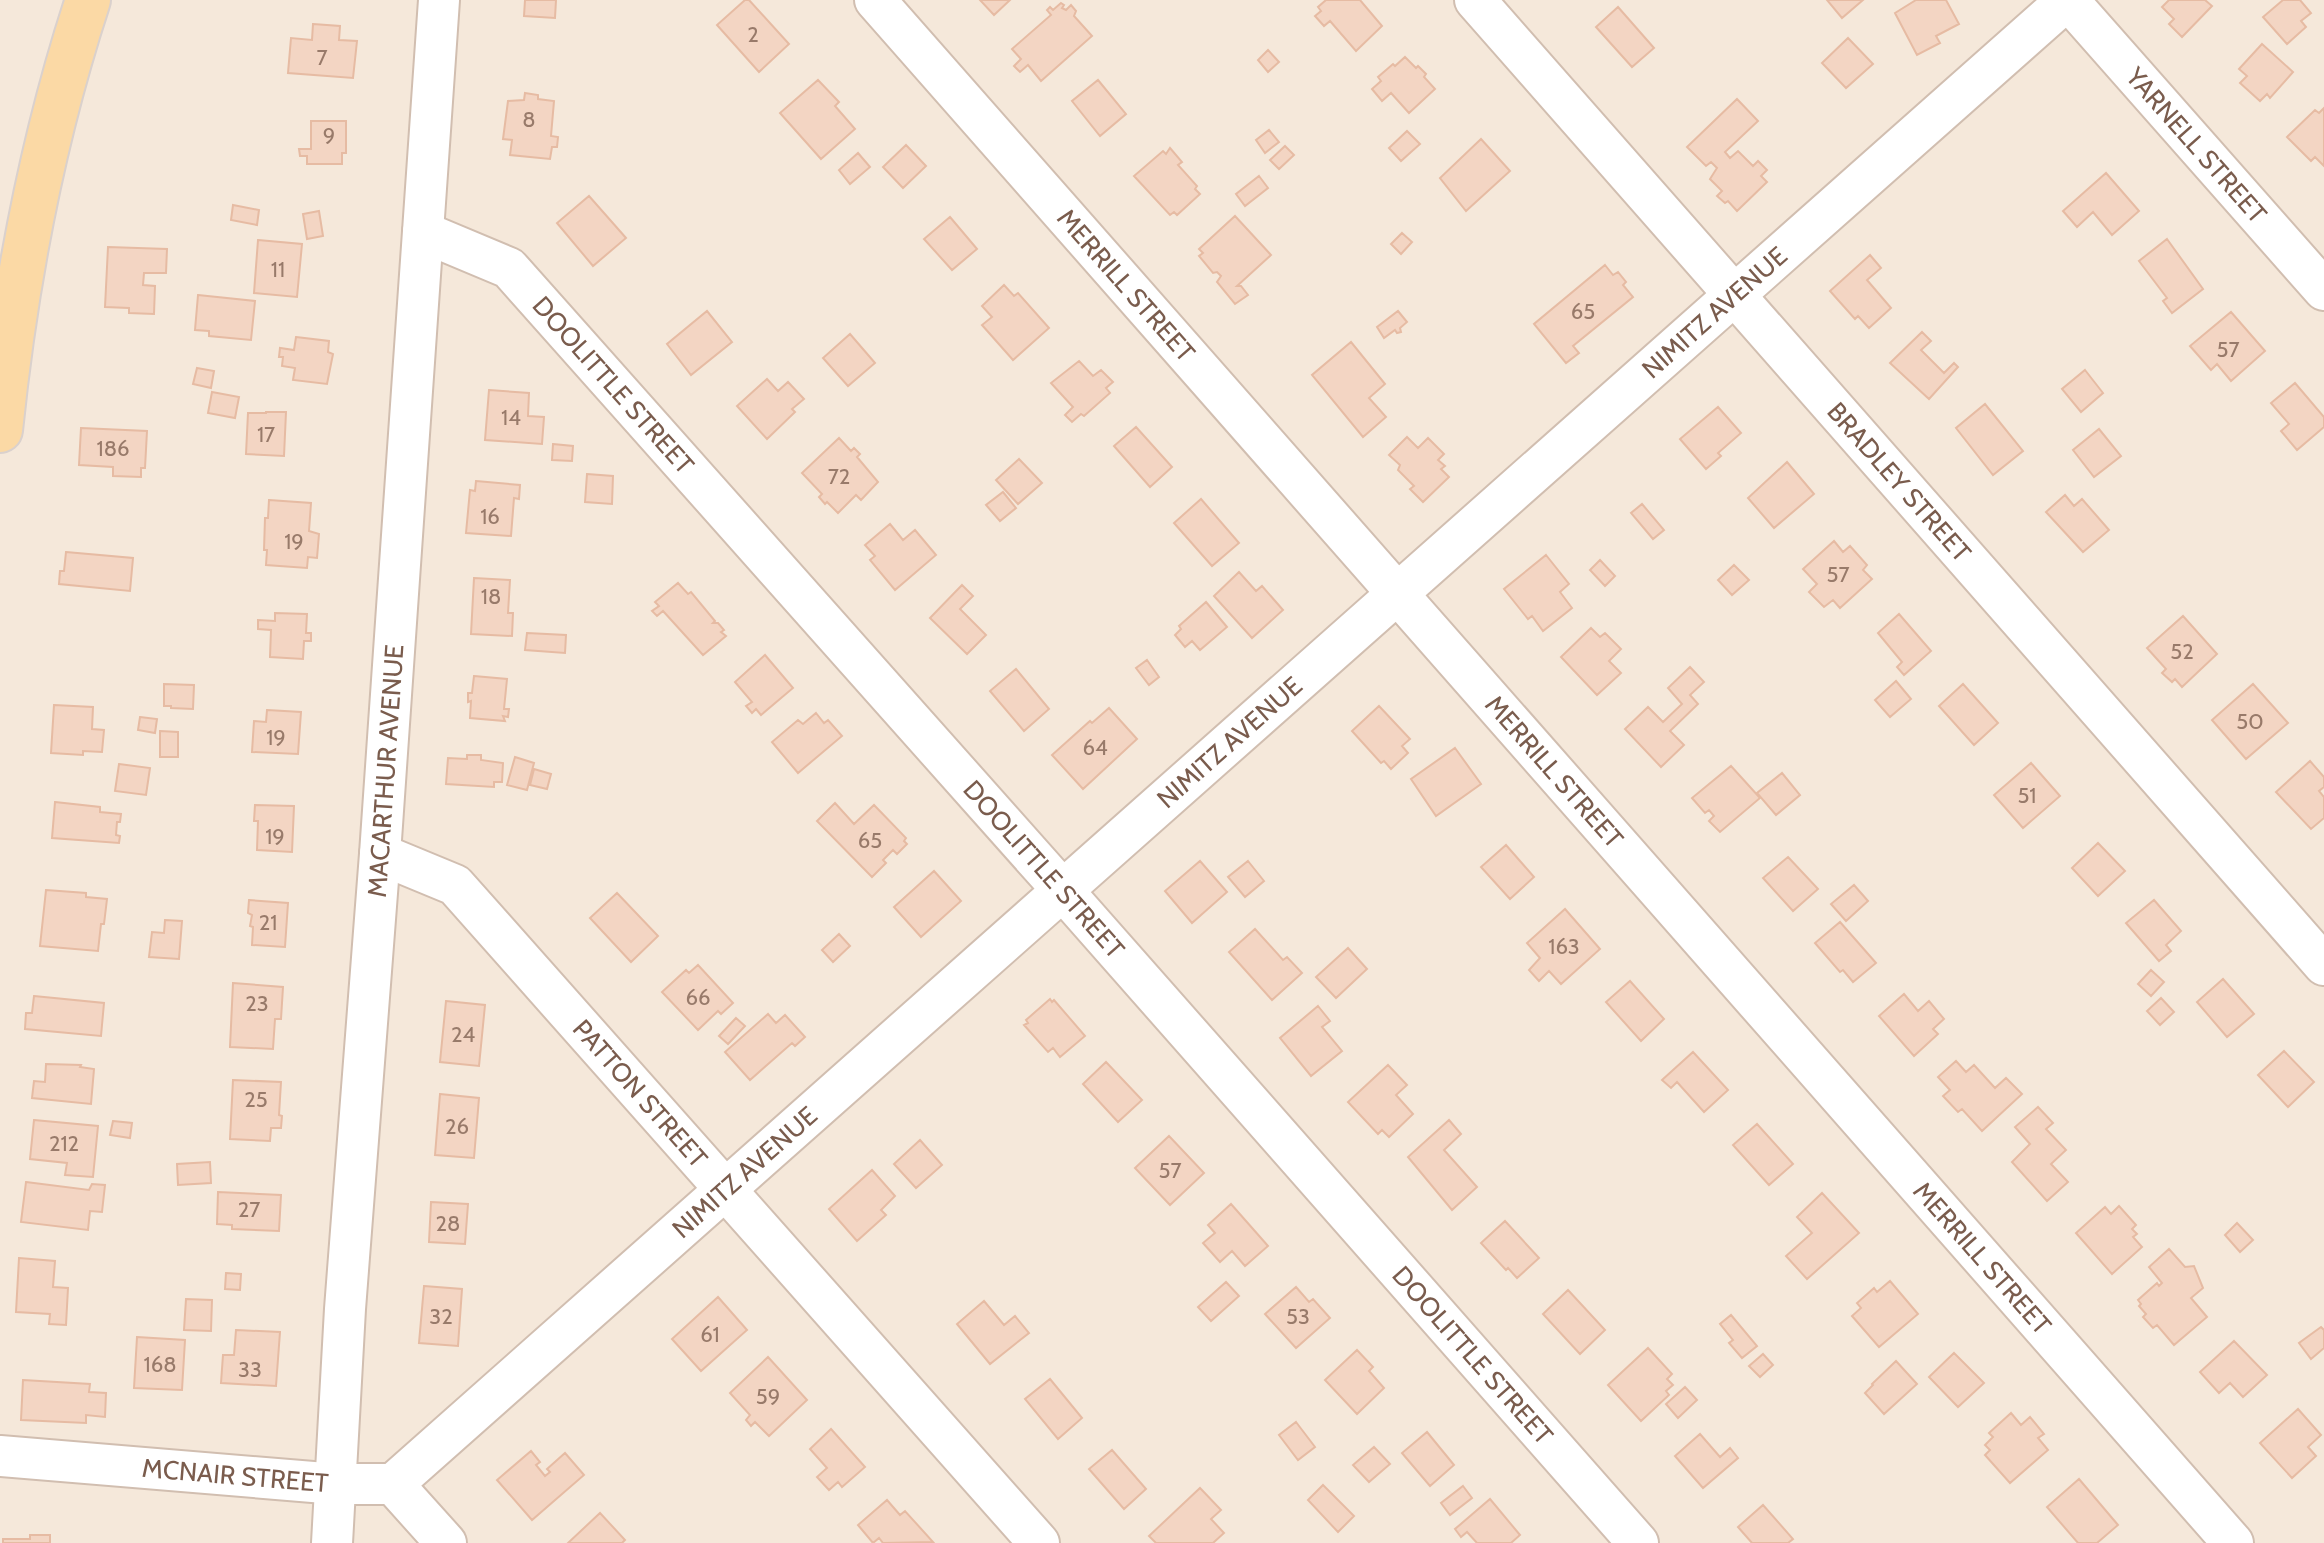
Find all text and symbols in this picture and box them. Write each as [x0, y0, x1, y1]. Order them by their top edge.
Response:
house number: 2 [747, 21, 759, 48]
house number: 7 [316, 44, 328, 71]
street label: YARNELL STREET [2119, 60, 2274, 230]
house number: 8 [522, 106, 536, 133]
house number: 9 [323, 122, 335, 149]
street label: MERRILL STREET [1050, 202, 1202, 368]
street label: NIMITZ AVENUE [1635, 240, 1794, 385]
house number: 11 [271, 256, 285, 283]
street label: DOOLITTLE STREET [526, 290, 701, 481]
house number: 65 [1571, 298, 1595, 325]
house number: 57 [2217, 336, 2239, 363]
street label: BRADLEY STREET [1820, 396, 1978, 568]
house number: 14 [501, 404, 521, 431]
house number: 17 [257, 421, 275, 448]
house number: 186 [97, 435, 130, 462]
house number: 72 [828, 463, 850, 490]
house number: 16 [480, 503, 500, 530]
house number: 19 [284, 528, 304, 555]
house number: 57 [1827, 561, 1849, 588]
house number: 18 [481, 583, 501, 610]
house number: 52 [2170, 638, 2194, 665]
street label: MACARTHUR AVENUE [361, 643, 410, 899]
street label: NIMITZ AVENUE [1151, 670, 1309, 815]
street label: MERRILL STREET [1478, 689, 1630, 855]
house number: 50 [2236, 708, 2264, 735]
house number: 19 [266, 724, 286, 751]
house number: 64 [1082, 734, 1108, 761]
street label: DOOLITTLE STREET [957, 774, 1131, 965]
house number: 51 [2017, 782, 2037, 809]
house number: 19 [265, 823, 285, 850]
house number: 65 [858, 827, 882, 854]
house number: 21 [259, 909, 277, 936]
house number: 163 [1548, 933, 1580, 960]
house number: 66 [686, 984, 711, 1011]
house number: 23 [245, 990, 269, 1017]
street label: PATTON STREET [566, 1013, 714, 1174]
house number: 24 [451, 1021, 475, 1048]
house number: 25 [244, 1086, 268, 1113]
street label: NIMITZ AVENUE [666, 1100, 824, 1245]
house number: 26 [445, 1113, 469, 1140]
house number: 212 [49, 1130, 79, 1157]
house number: 57 [1159, 1157, 1181, 1184]
street label: MERRILL STREET [1907, 1175, 2058, 1341]
house number: 27 [238, 1196, 260, 1223]
house number: 28 [436, 1210, 460, 1237]
street label: DOOLITTLE STREET [1385, 1260, 1560, 1451]
house number: 32 [429, 1303, 453, 1330]
house number: 53 [1286, 1303, 1310, 1330]
house number: 61 [700, 1321, 720, 1348]
house number: 168 [144, 1351, 177, 1378]
house number: 33 [238, 1356, 262, 1383]
house number: 59 [756, 1383, 780, 1410]
street label: MCNAIR STREET [141, 1452, 330, 1499]

